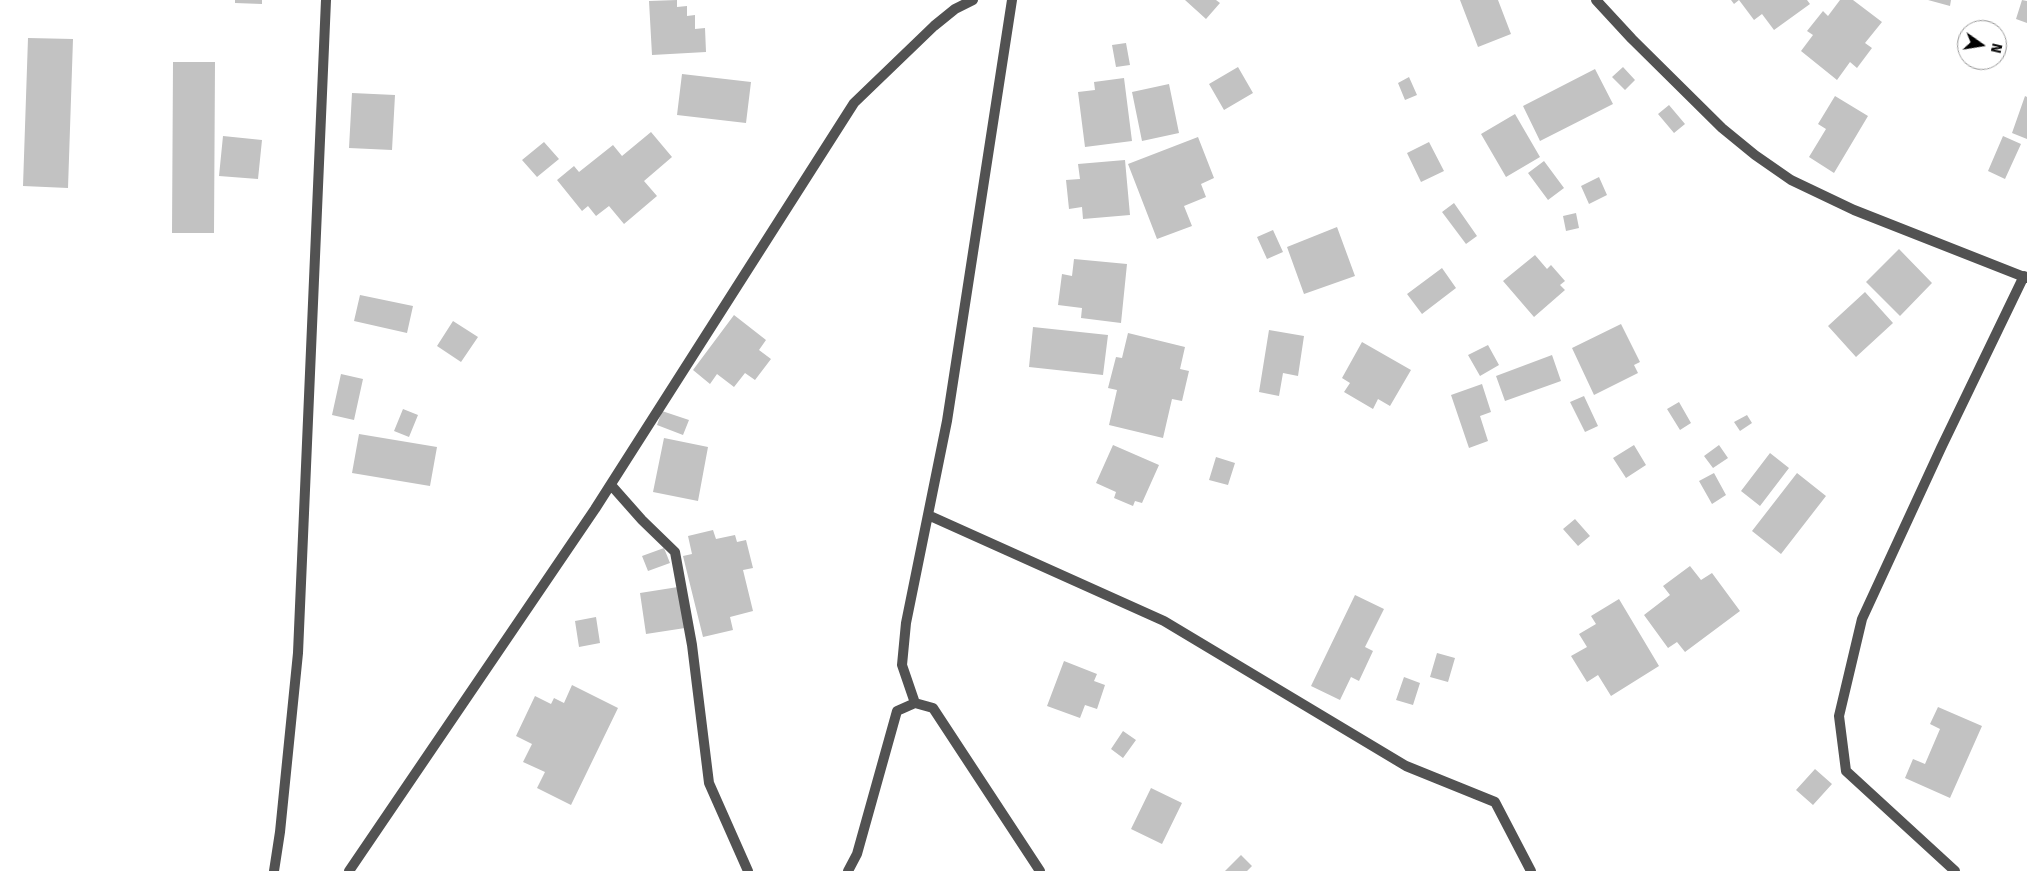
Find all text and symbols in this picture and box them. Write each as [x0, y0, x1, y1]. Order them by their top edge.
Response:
north arrow [1957, 20, 2007, 70]
text: N [1987, 42, 2005, 55]

